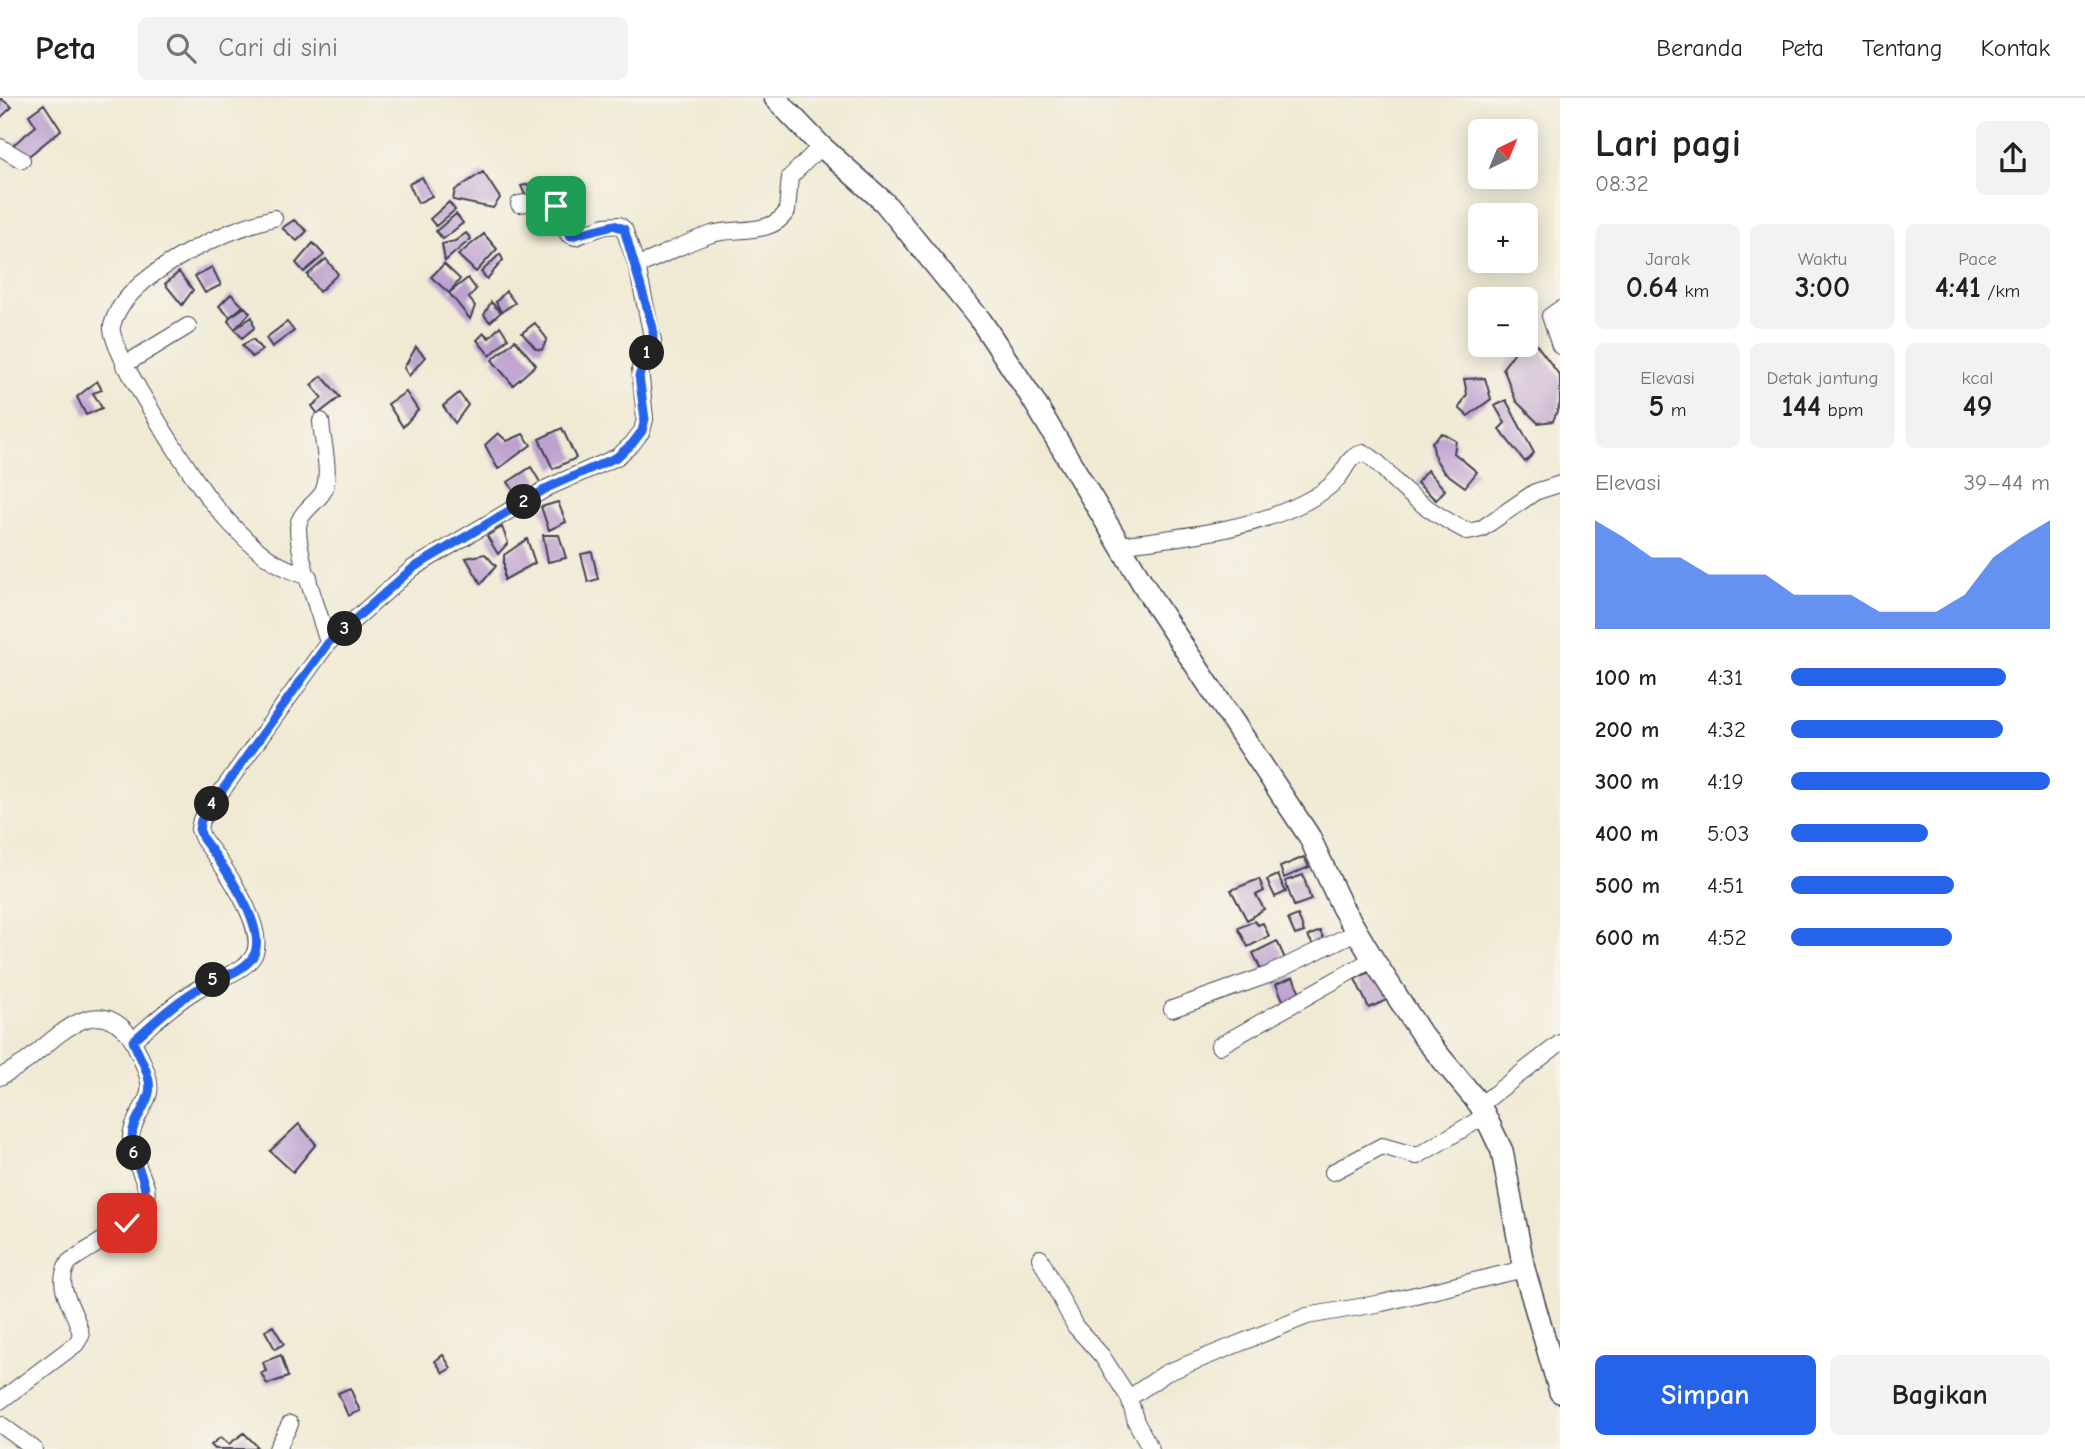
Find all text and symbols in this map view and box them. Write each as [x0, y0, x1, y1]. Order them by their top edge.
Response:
search box [138, 17, 628, 80]
text: Peta [35, 29, 96, 67]
icon: search [162, 29, 200, 67]
text: Cari di sini [218, 33, 338, 63]
text: Beranda [1656, 34, 1743, 62]
text: Peta [1781, 34, 1824, 62]
text: Tentang [1862, 34, 1942, 62]
text: Kontak [1980, 34, 2050, 62]
north arrow [1468, 119, 1538, 189]
map controls [1468, 119, 1538, 357]
button: share [1976, 121, 2050, 195]
text: Lari pagi [1595, 122, 1741, 166]
text: 08:32 [1595, 170, 1649, 197]
pin [526, 176, 586, 236]
icon: arrive [537, 187, 575, 225]
button: + [1468, 203, 1538, 273]
text: Jarak [1645, 248, 1690, 270]
text: Waktu [1798, 248, 1847, 270]
text: Pace [1958, 248, 1997, 270]
text: 0.64 [1626, 270, 1678, 305]
text: 3:00 [1795, 270, 1850, 305]
text: 4:41 [1935, 270, 1981, 305]
text: km [1678, 280, 1709, 302]
text: /km [1981, 280, 2020, 302]
button: − [1468, 287, 1538, 357]
pin: 1 [630, 336, 664, 370]
text: 1 [643, 341, 650, 363]
text: Elevasi [1640, 367, 1695, 389]
text: Detak jantung [1766, 367, 1879, 389]
text: kcal [1962, 367, 1993, 389]
text: 5 [1649, 389, 1664, 424]
text: 144 [1782, 389, 1821, 424]
text: 49 [1963, 389, 1992, 424]
text: m [1664, 399, 1687, 421]
text: bpm [1821, 399, 1863, 421]
text: Elevasi [1595, 469, 1661, 496]
text: 39–44 m [1963, 469, 2050, 496]
pin: 2 [506, 484, 542, 520]
text: 2 [519, 490, 528, 512]
pin: 3 [328, 612, 362, 646]
text: 3 [340, 617, 349, 639]
text: 100 m [1595, 664, 1657, 691]
text: 4:31 [1707, 664, 1743, 691]
text: 200 m [1595, 716, 1659, 743]
text: 4:32 [1707, 716, 1746, 743]
text: 300 m [1595, 768, 1659, 795]
text: 4:19 [1707, 768, 1744, 795]
pin: 4 [194, 786, 230, 822]
text: 4 [207, 792, 216, 814]
text: 400 m [1595, 820, 1659, 847]
text: 5:03 [1707, 820, 1749, 847]
text: 500 m [1595, 872, 1660, 899]
text: 4:51 [1707, 872, 1744, 899]
text: 600 m [1595, 924, 1660, 951]
text: 4:52 [1707, 924, 1747, 951]
pin: 5 [196, 962, 230, 998]
text: 5 [207, 968, 218, 990]
pin: 6 [116, 1136, 152, 1170]
text: 6 [129, 1141, 138, 1163]
pin [97, 1193, 157, 1253]
icon: check [108, 1204, 146, 1242]
button: Simpan [1595, 1355, 1816, 1435]
button: Bagikan [1830, 1355, 2050, 1435]

